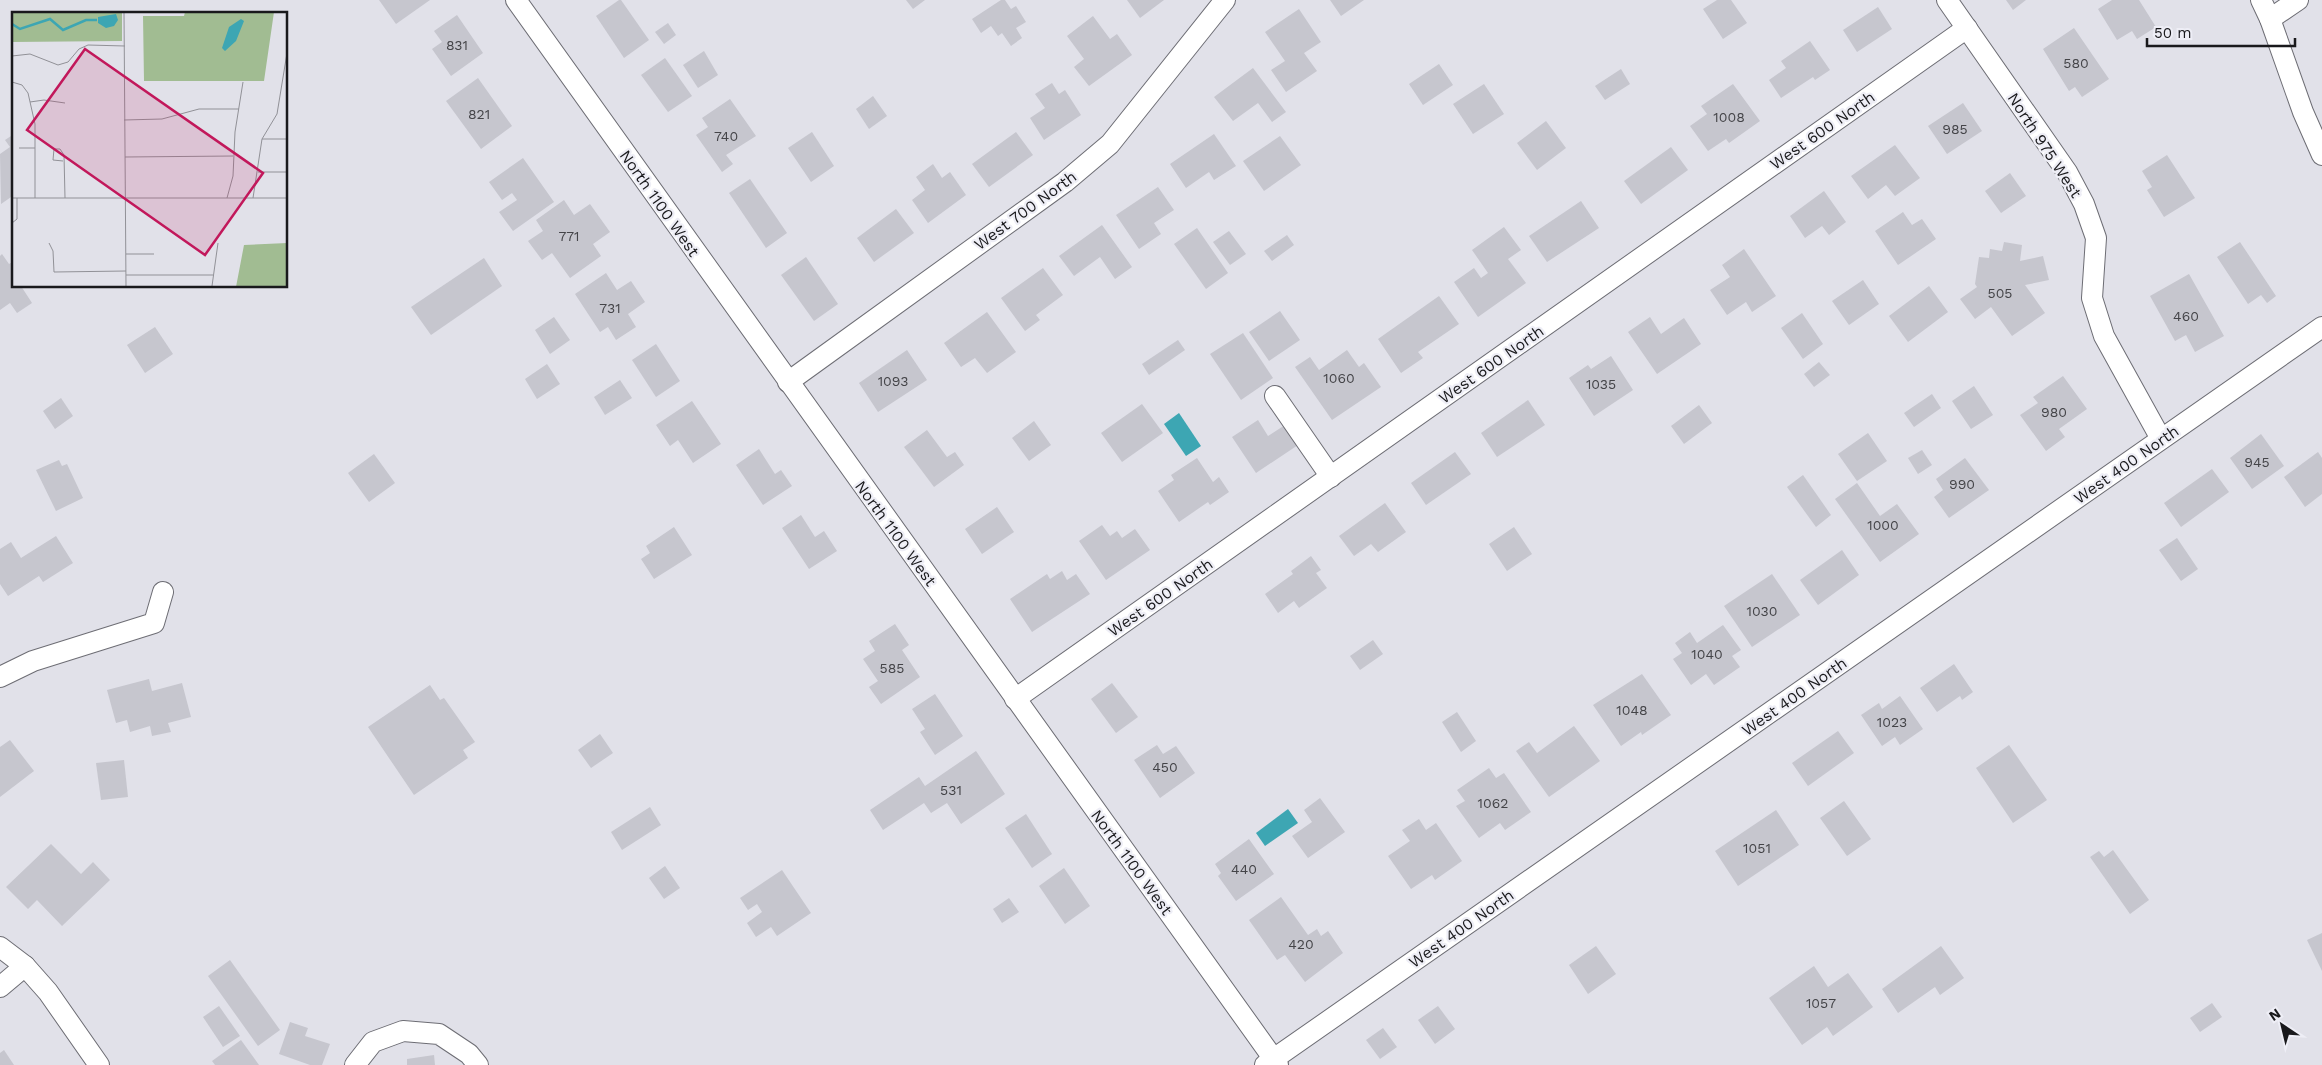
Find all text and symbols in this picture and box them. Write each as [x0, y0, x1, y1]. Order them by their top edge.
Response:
inset map [12, 12, 288, 288]
scale bar [2147, 15, 2294, 47]
text: 50 m [2154, 24, 2191, 42]
house number: 831 [446, 37, 468, 53]
house number: 580 [2063, 55, 2089, 71]
street label: West 600 North [1766, 87, 1878, 174]
street label: North 975 West [2004, 89, 2086, 202]
house number: 821 [468, 106, 490, 122]
house number: 1008 [1713, 109, 1745, 125]
house number: 985 [1942, 121, 1968, 137]
house number: 740 [714, 128, 738, 144]
street label: North 1100 West [616, 146, 704, 260]
street label: West 700 North [970, 167, 1080, 254]
house number: 771 [558, 228, 580, 244]
house number: 505 [1987, 285, 2013, 301]
house number: 731 [599, 300, 621, 316]
house number: 460 [2173, 308, 2199, 324]
street label: West 600 North [1435, 321, 1547, 408]
house number: 1060 [1323, 370, 1355, 386]
house number: 1093 [878, 373, 908, 389]
house number: 1035 [1586, 376, 1616, 392]
house number: 980 [2041, 404, 2067, 420]
street label: West 400 North [2070, 421, 2182, 508]
house number: 945 [2244, 454, 2270, 470]
house number: 990 [1949, 476, 1975, 492]
street label: North 1100 West [851, 477, 940, 590]
house number: 1000 [1867, 517, 1899, 533]
street label: West 600 North [1104, 554, 1216, 641]
house number: 1030 [1747, 603, 1777, 619]
house number: 1040 [1691, 646, 1723, 662]
street label: West 400 North [1738, 653, 1850, 740]
house number: 585 [880, 660, 904, 676]
house number: 1048 [1616, 702, 1648, 718]
house number: 1023 [1877, 714, 1907, 730]
house number: 450 [1152, 759, 1178, 775]
house number: 531 [940, 782, 962, 798]
house number: 1062 [1478, 795, 1508, 811]
street label: North 1100 West [1087, 806, 1176, 919]
house number: 1051 [1743, 840, 1771, 856]
house number: 440 [1231, 861, 1257, 877]
street label: West 400 North [1405, 885, 1517, 972]
house number: 420 [1288, 936, 1314, 952]
house number: 1057 [1806, 995, 1836, 1011]
north arrow [2257, 1000, 2307, 1050]
text: N [2266, 1005, 2283, 1024]

